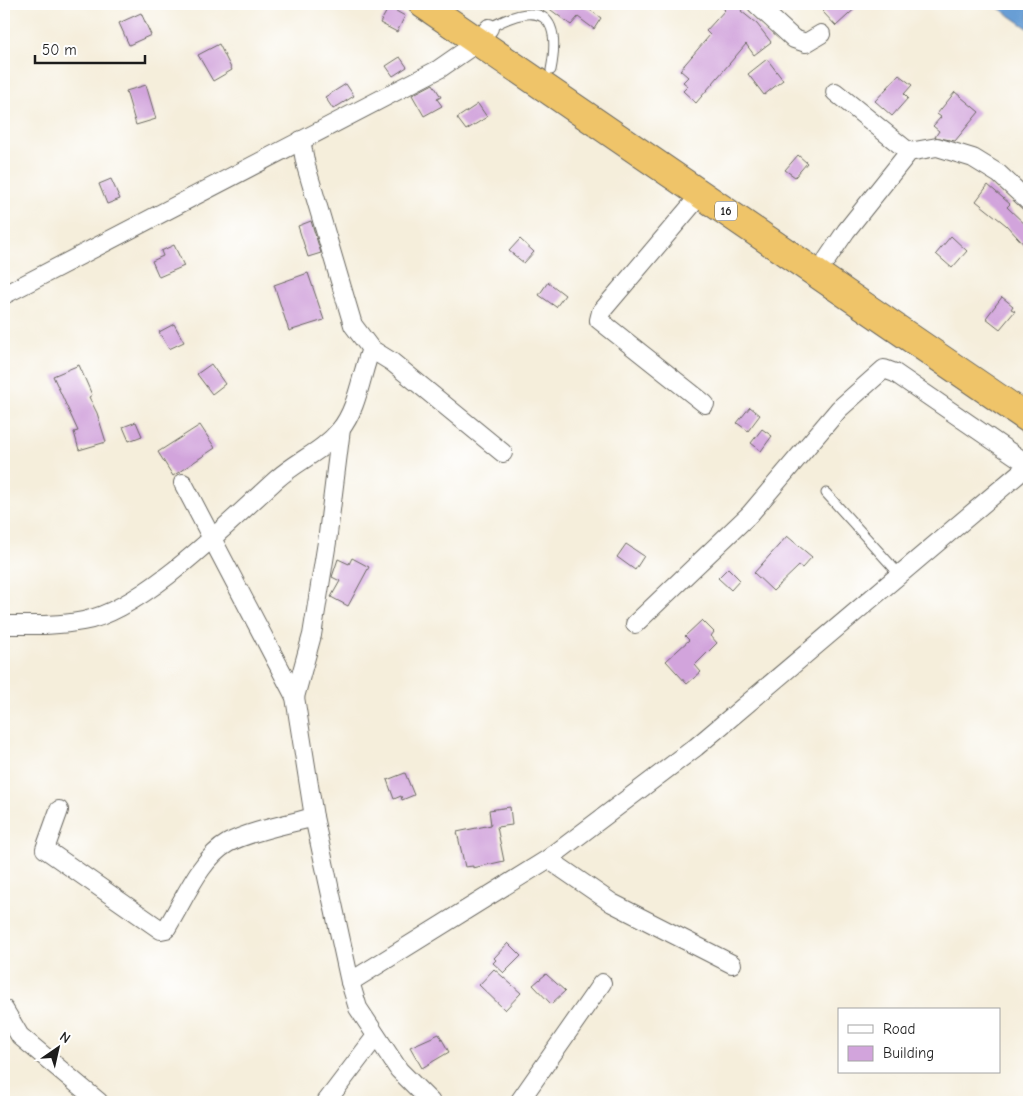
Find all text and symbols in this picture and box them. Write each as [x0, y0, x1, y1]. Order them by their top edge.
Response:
scale bar [35, 32, 145, 64]
text: 50 m [42, 41, 77, 59]
road number: 16 [715, 202, 737, 220]
legend [838, 1008, 1000, 1074]
text: Road [883, 1020, 915, 1038]
north arrow [32, 1024, 82, 1074]
text: N [56, 1028, 74, 1047]
text: Building [883, 1044, 934, 1062]

